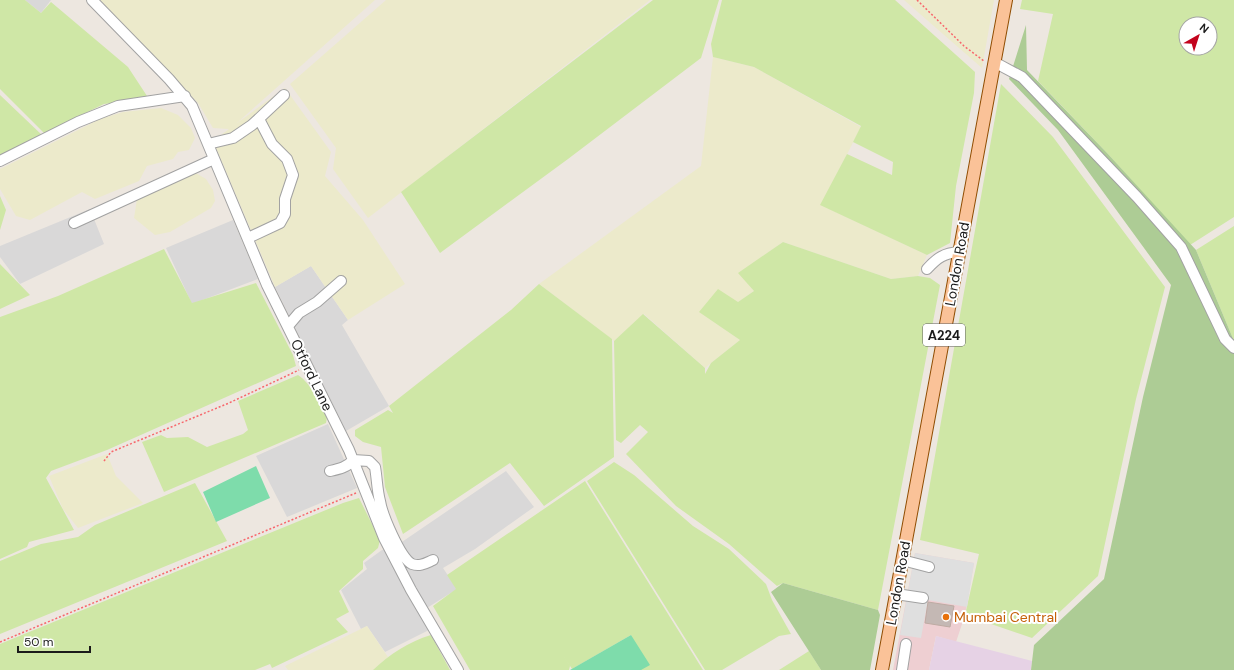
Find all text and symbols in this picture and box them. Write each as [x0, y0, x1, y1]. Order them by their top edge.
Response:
north arrow [1178, 16, 1218, 56]
text: N [1197, 20, 1212, 36]
street label: London Road [941, 221, 973, 307]
road number: A224 [923, 324, 965, 346]
street label: Otford Lane [287, 336, 337, 414]
street label: London Road [882, 540, 914, 626]
place label: Mumbai Central [954, 608, 1057, 626]
marker: Mumbai Central [941, 612, 951, 622]
scale bar [18, 628, 90, 654]
text: 50 m [24, 634, 53, 650]

